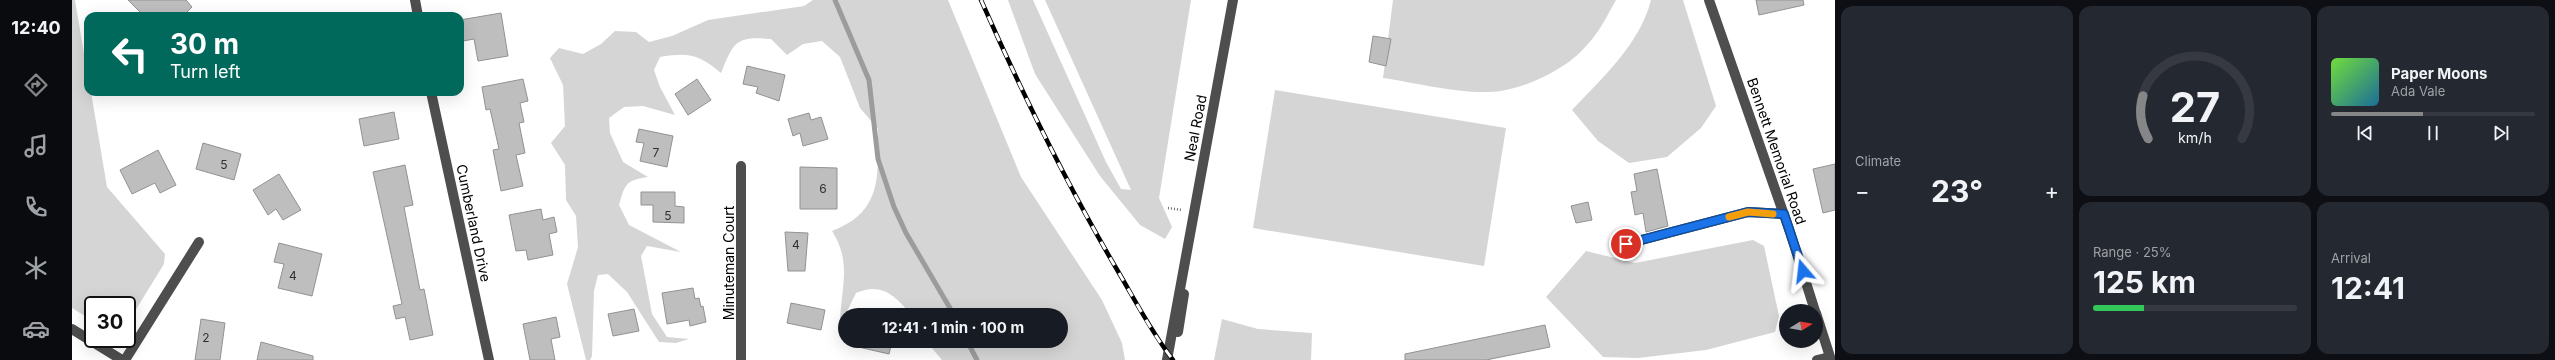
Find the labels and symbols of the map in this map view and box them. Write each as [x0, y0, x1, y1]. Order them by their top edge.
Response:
street label: Bennett Memorial Road [1744, 75, 1810, 227]
street label: Neal Road [1180, 93, 1210, 163]
house number: 7 [653, 145, 660, 160]
house number: 5 [220, 157, 228, 172]
street label: Cumberland Drive [453, 163, 495, 283]
house number: 6 [819, 181, 827, 196]
street label: Minuteman Court [720, 205, 737, 320]
house number: 5 [664, 208, 672, 223]
pin [1609, 227, 1643, 261]
house number: 4 [792, 237, 800, 252]
position arrow [1782, 250, 1824, 292]
house number: 4 [289, 268, 297, 283]
speed limit sign: 30 [84, 296, 136, 348]
north arrow [1779, 304, 1823, 348]
house number: 2 [202, 330, 210, 345]

